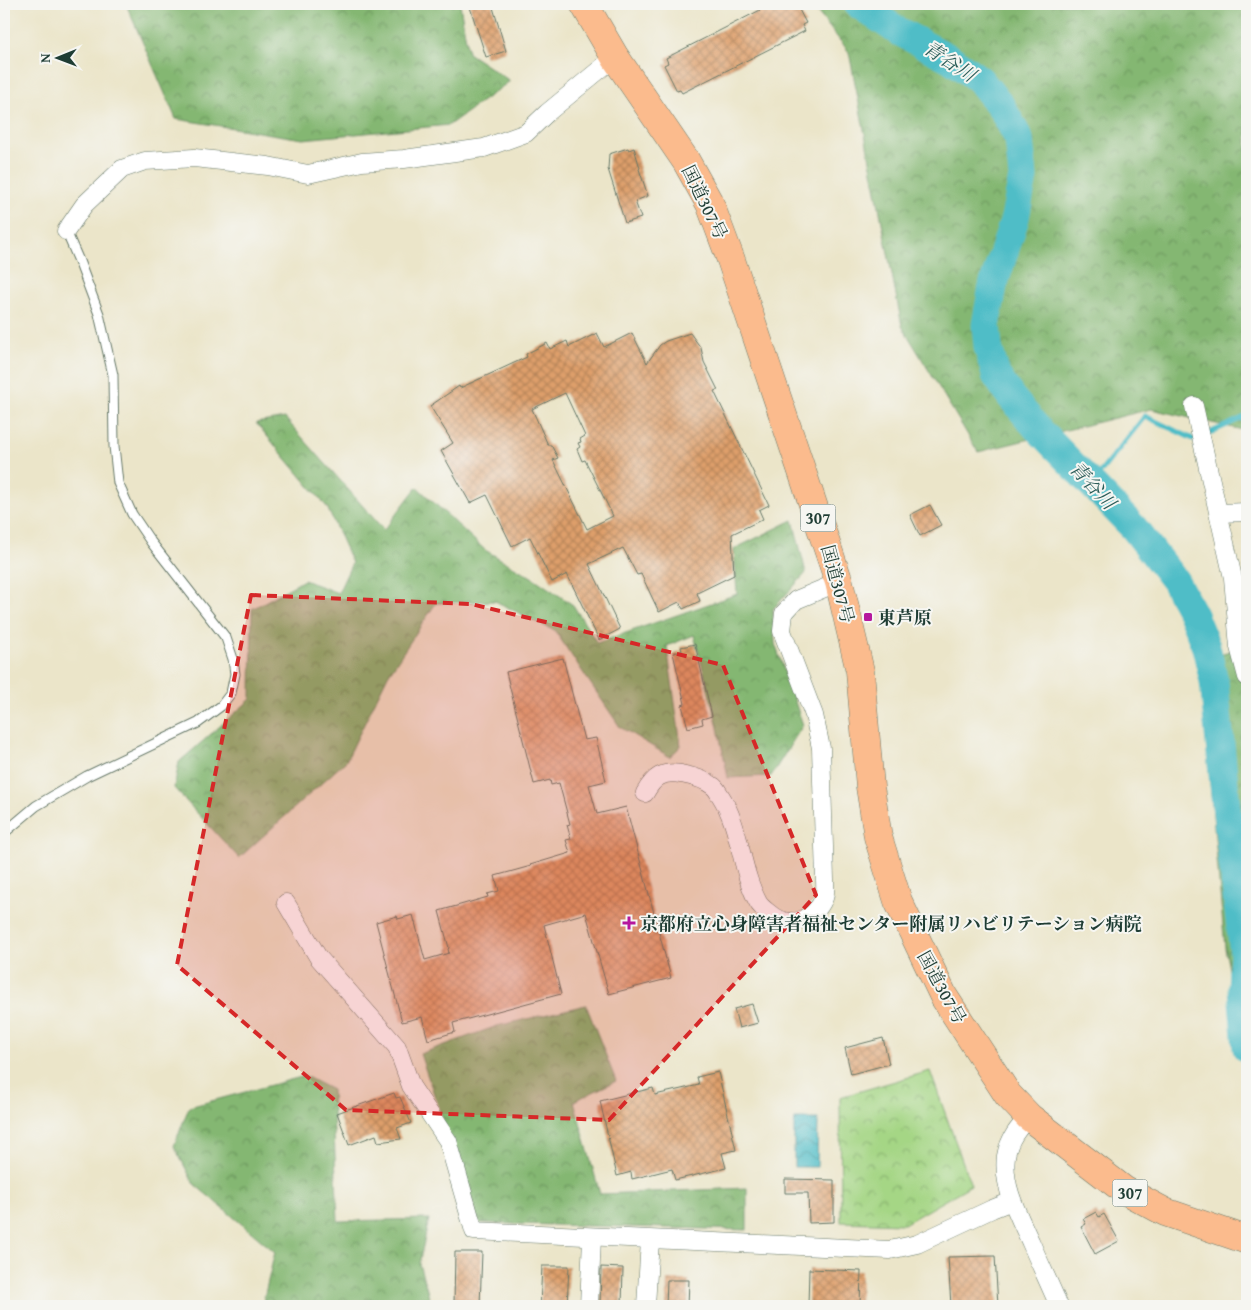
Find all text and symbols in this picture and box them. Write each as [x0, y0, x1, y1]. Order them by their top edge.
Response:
north arrow [32, 32, 82, 82]
water label: 青谷川 [918, 34, 983, 89]
text: N [35, 53, 55, 63]
street label: 国道307号 [675, 160, 735, 244]
water label: 青谷川 [1063, 455, 1124, 517]
road number: 307 [800, 504, 836, 532]
street label: 国道307号 [815, 542, 861, 626]
place label: 東芦原 [878, 604, 932, 631]
marker: 東芦原 [862, 611, 874, 623]
place label: 京都府立心身障害者福祉センター附属リハビリテーション病院 [640, 910, 1142, 937]
marker: 京都府立心身障害者福祉センター附属リハビリテーション病院 [622, 916, 636, 930]
street label: 国道307号 [911, 945, 973, 1029]
road number: 307 [1112, 1180, 1148, 1206]

